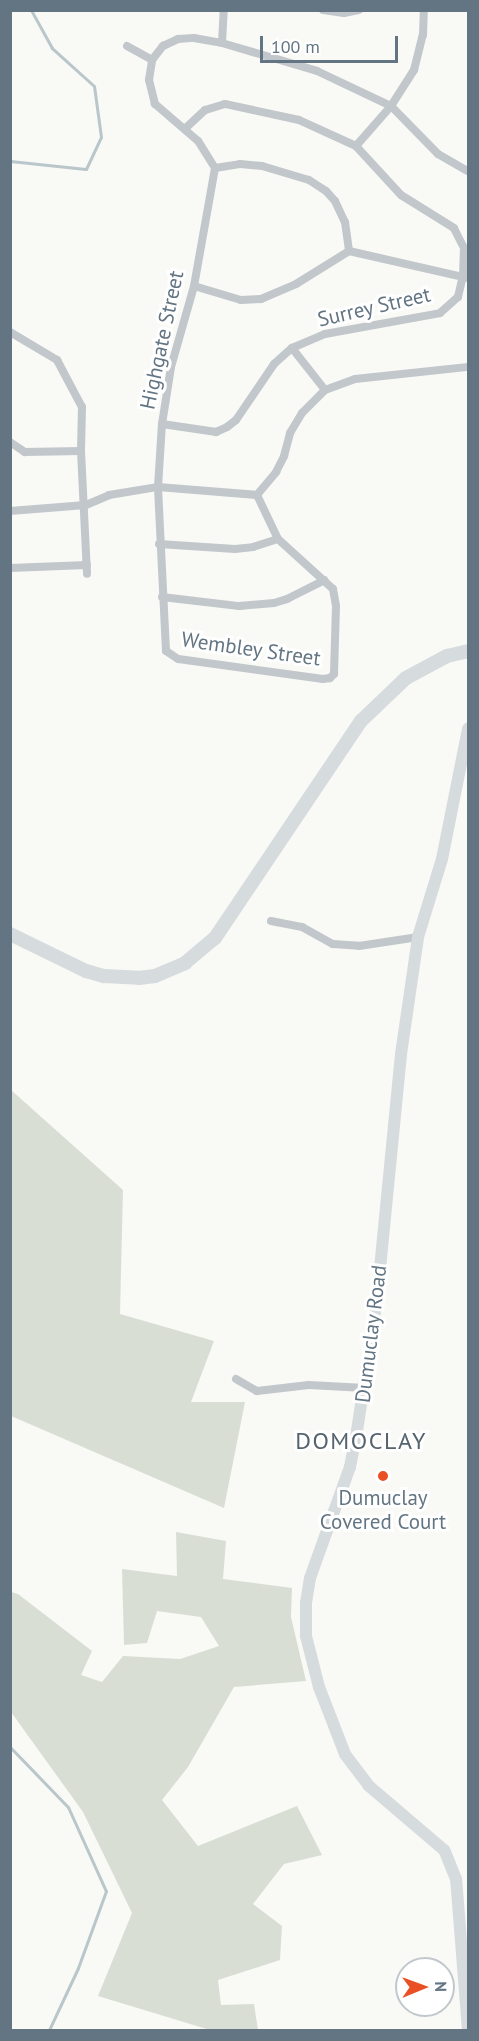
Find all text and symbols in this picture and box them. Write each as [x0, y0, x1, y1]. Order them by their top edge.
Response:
scale bar [263, 24, 401, 62]
text: 100 m [271, 35, 320, 58]
street label: Highgate Street [135, 268, 189, 412]
street label: Surrey Street [315, 282, 433, 332]
street label: Wembley Street [179, 627, 323, 671]
street label: Dumuclay Road [350, 1263, 392, 1405]
district label: DOMOCLAY [295, 1427, 427, 1455]
marker: Dumuclay Covered Court [376, 1469, 390, 1483]
place label: Dumuclay Covered Court [320, 1485, 446, 1535]
north arrow [395, 1957, 455, 2017]
text: N [431, 1981, 451, 1992]

